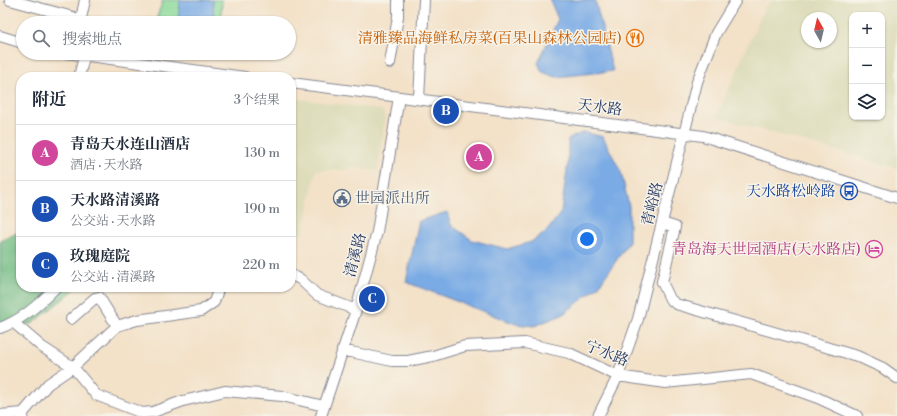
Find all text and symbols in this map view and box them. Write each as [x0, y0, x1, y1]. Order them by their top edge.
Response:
north arrow [801, 12, 837, 48]
map controls [849, 12, 885, 120]
button: + [849, 12, 885, 48]
search box [16, 16, 296, 60]
icon: search [30, 27, 52, 49]
restaurant icon: 清雅臻品海鲜私房菜(百果山森林公园店) [625, 28, 645, 48]
place label: 清雅臻品海鲜私房菜(百果山森林公园店) [358, 29, 622, 48]
text: 搜索地点 [62, 30, 122, 49]
button: − [849, 48, 885, 84]
button: layers [849, 84, 885, 120]
text: 附近 [32, 89, 66, 111]
text: 3个结果 [234, 92, 280, 108]
street label: 天水路 [576, 95, 623, 120]
pin: B [433, 96, 459, 126]
text: 青岛天水连山酒店 [70, 135, 190, 154]
pin: A [466, 142, 492, 172]
text: A [40, 145, 50, 161]
text: 130 m [245, 145, 280, 161]
text: 酒店 · 天水路 [70, 157, 143, 173]
street label: 青峪路 [638, 180, 667, 228]
bus stop icon: 天水路松岭路 [839, 181, 859, 201]
place label: 天水路松岭路 [746, 182, 836, 201]
public building icon: 世园派出所 [332, 188, 352, 208]
place label: 世园派出所 [355, 189, 430, 208]
text: 天水路清溪路 [70, 191, 160, 210]
text: B [40, 201, 50, 217]
text: 190 m [244, 201, 280, 217]
text: 公交站 · 天水路 [70, 213, 156, 229]
your location [577, 229, 597, 249]
street label: 清溪路 [340, 231, 370, 279]
hotel icon: 青岛海天世园酒店(天水路店) [864, 239, 884, 259]
place label: 青岛海天世园酒店(天水路店) [672, 240, 861, 259]
text: 玫瑰庭院 [70, 247, 130, 266]
text: C [40, 257, 50, 273]
text: 220 m [242, 257, 280, 273]
text: 公交站 · 清溪路 [70, 269, 156, 285]
pin: C [359, 284, 385, 314]
street label: 宁水路 [582, 336, 631, 371]

